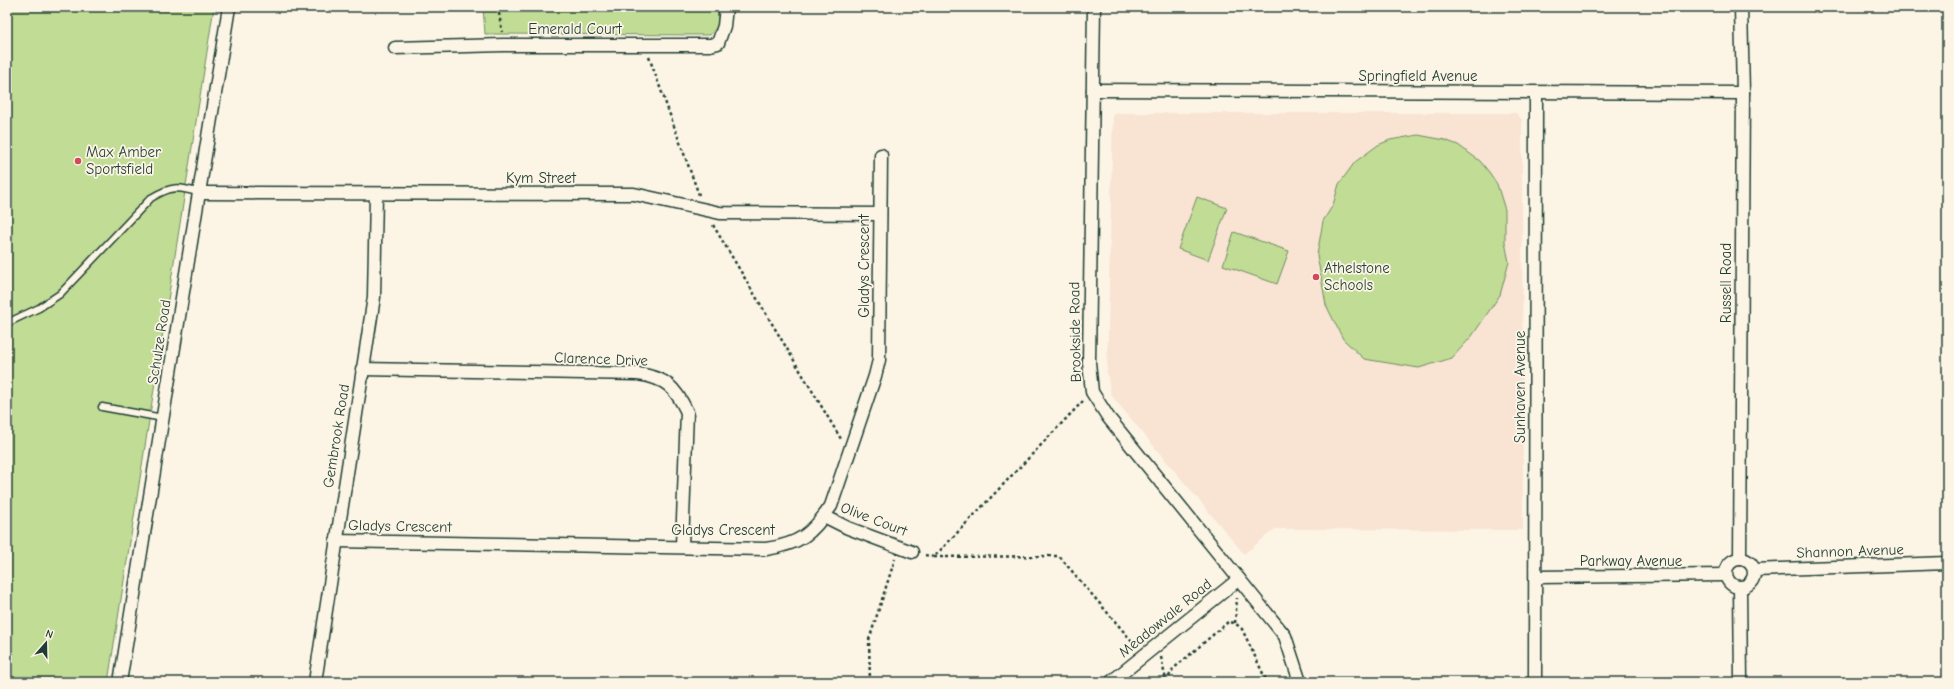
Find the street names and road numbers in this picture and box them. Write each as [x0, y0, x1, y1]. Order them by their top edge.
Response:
street label: Emerald Court [528, 20, 623, 38]
street label: Springfield Avenue [1359, 67, 1478, 85]
street label: Kym Street [506, 169, 577, 187]
street label: Gladys Crescent [855, 213, 873, 318]
street label: Russell Road [1717, 243, 1735, 323]
street label: Brookside Road [1065, 282, 1085, 382]
street label: Schulze Road [143, 298, 175, 386]
street label: Sunhaven Avenue [1511, 330, 1529, 443]
street label: Clarence Drive [554, 348, 649, 370]
street label: Gembrook Road [319, 383, 353, 489]
street label: Olive Court [838, 498, 911, 540]
street label: Gladys Crescent [348, 516, 453, 536]
street label: Gladys Crescent [671, 521, 776, 539]
street label: Shannon Avenue [1796, 540, 1905, 562]
street label: Parkway Avenue [1580, 552, 1683, 570]
street label: Meadowvale Road [1115, 575, 1215, 661]

